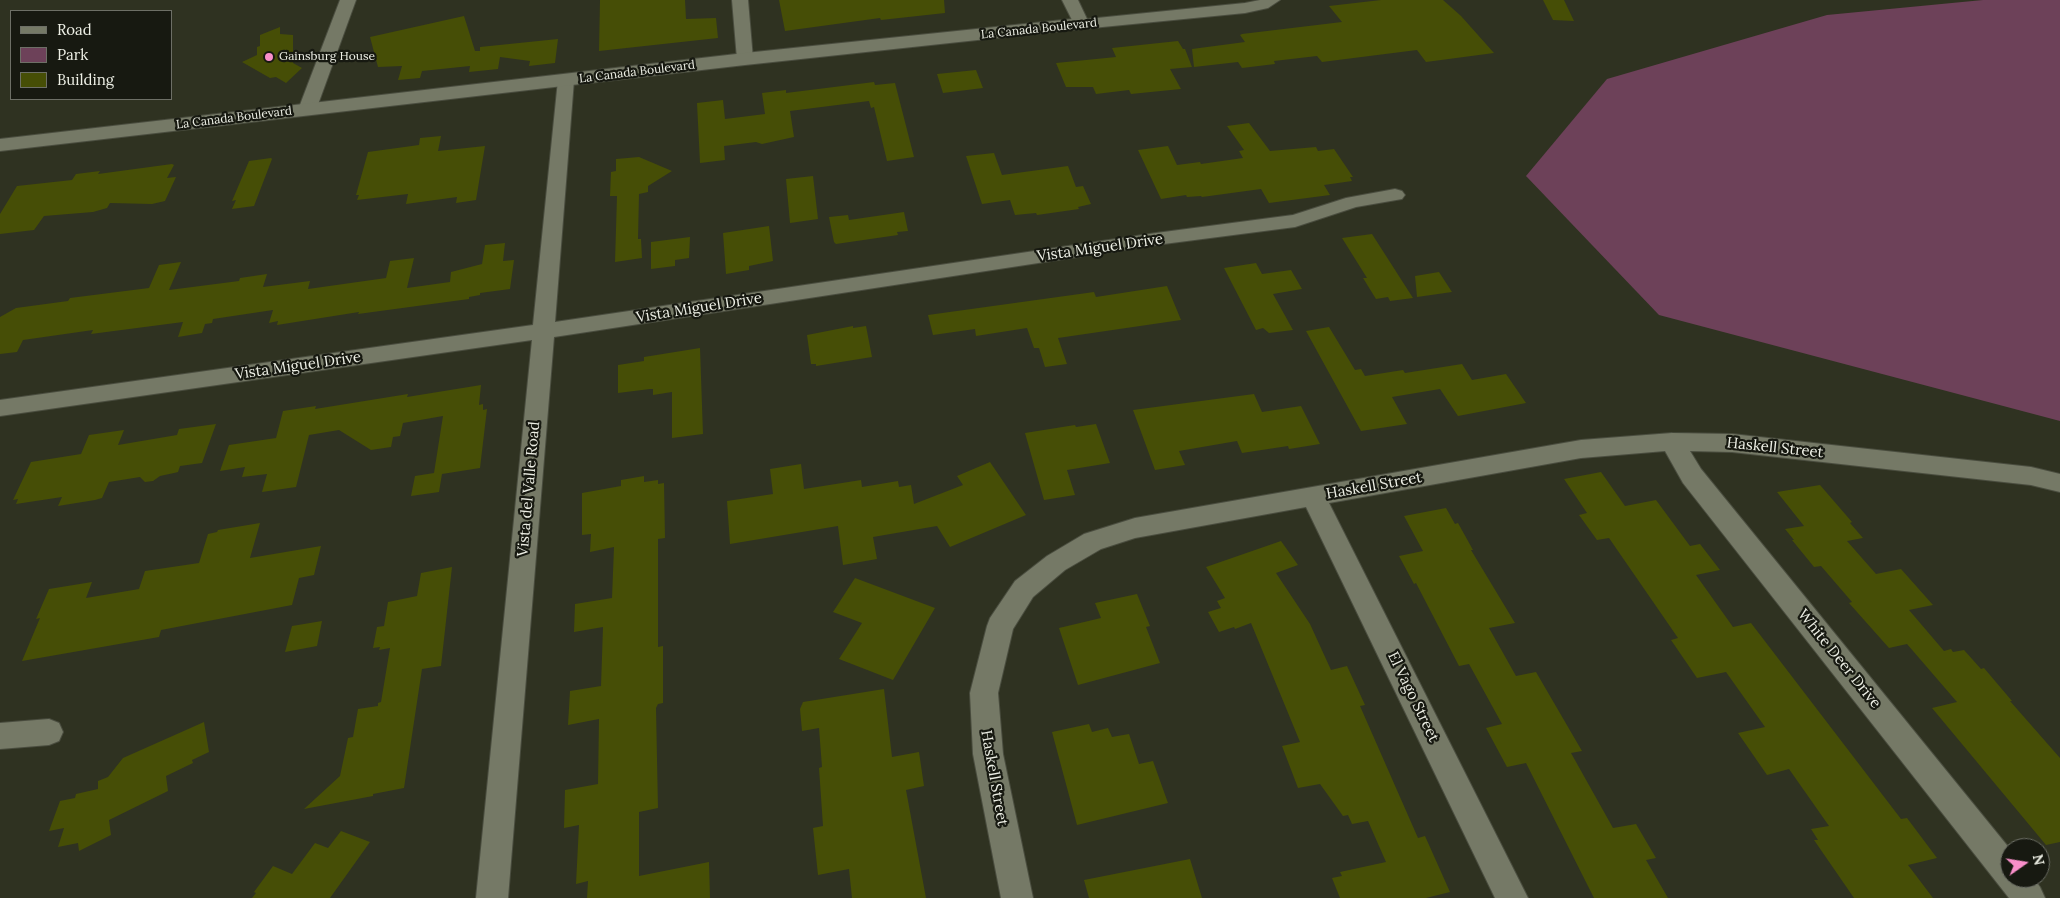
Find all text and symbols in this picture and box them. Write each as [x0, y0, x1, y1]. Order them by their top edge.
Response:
legend [10, 10, 172, 100]
street label: La Canada Boulevard [980, 16, 1098, 42]
text: Road [57, 20, 92, 39]
text: Park [57, 45, 88, 64]
place label: Gainsburg House [279, 50, 375, 64]
marker: Gainsburg House [263, 51, 275, 63]
street label: La Canada Boulevard [578, 58, 696, 86]
text: Building [57, 70, 114, 89]
street label: La Canada Boulevard [175, 104, 293, 132]
street label: Vista Miguel Drive [1036, 230, 1164, 266]
street label: Vista Miguel Drive [635, 289, 763, 327]
street label: Vista Miguel Drive [234, 348, 362, 384]
street label: Vista del Valle Road [514, 421, 544, 557]
street label: Haskell Street [1726, 434, 1824, 462]
street label: Haskell Street [1325, 469, 1423, 503]
street label: White Deer Drive [1794, 606, 1884, 712]
street label: El Vago Street [1383, 649, 1443, 745]
street label: Haskell Street [977, 729, 1011, 827]
north arrow [2000, 838, 2050, 888]
text: N [2029, 853, 2049, 867]

